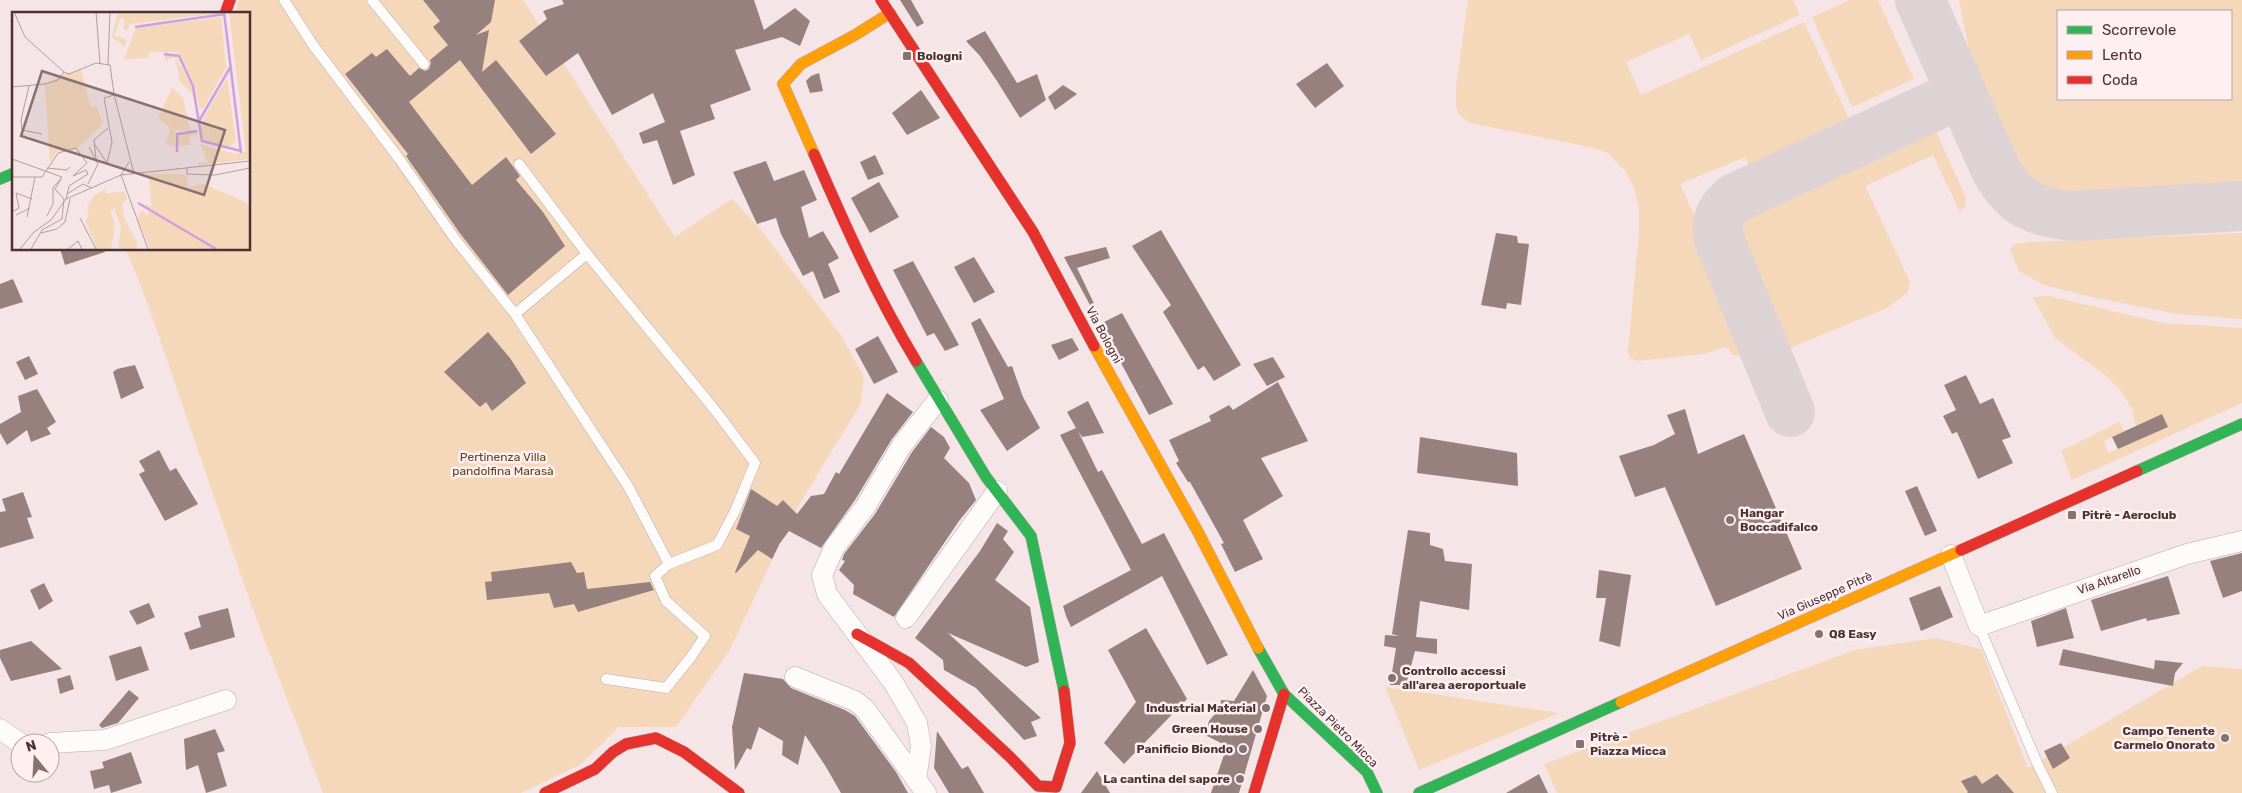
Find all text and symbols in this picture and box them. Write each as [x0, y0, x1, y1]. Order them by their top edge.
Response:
legend [2057, 10, 2232, 100]
inset map [12, 12, 250, 250]
text: Scorrevole [2102, 21, 2176, 39]
text: Lento [2102, 46, 2142, 64]
place label: Bologni [917, 49, 962, 63]
marker: Bologni [901, 50, 913, 62]
text: Coda [2102, 71, 2138, 89]
street label: Via Bologni [1083, 304, 1125, 366]
park label: Pertinenza Villa pandolfina Marasà [452, 450, 554, 478]
place label: Hangar Boccadifalco [1740, 506, 1818, 534]
place label: Pitrè - Aeroclub [2082, 508, 2177, 522]
marker: Pitrè - Aeroclub [2066, 509, 2078, 521]
marker: Hangar Boccadifalco [1724, 514, 1736, 526]
street label: Via Altarello [2075, 563, 2143, 597]
street label: Via Giuseppe Pitrè [1776, 569, 1875, 623]
place label: Q8 Easy [1829, 627, 1877, 641]
marker: Q8 Easy [1813, 628, 1825, 640]
place label: Controllo accessi all'area aeroportuale [1402, 664, 1526, 692]
marker: Controllo accessi all'area aeroportuale [1386, 672, 1398, 684]
street label: Piazza Pietro Micca [1295, 684, 1381, 770]
place label: Industrial Material [1146, 701, 1256, 715]
marker: Industrial Material [1260, 702, 1272, 714]
place label: Green House [1172, 722, 1248, 736]
marker: Green House [1252, 723, 1264, 735]
place label: Campo Tenente Carmelo Onorato [2114, 724, 2215, 752]
place label: Pitrè - Piazza Micca [1590, 730, 1666, 758]
marker: Campo Tenente Carmelo Onorato [2219, 732, 2231, 744]
north arrow [10, 733, 60, 783]
text: N [24, 736, 39, 756]
marker: Pitrè - Piazza Micca [1574, 738, 1586, 750]
place label: Panificio Biondo [1136, 742, 1233, 756]
marker: Panificio Biondo [1237, 743, 1249, 755]
place label: La cantina del sapore [1103, 772, 1230, 786]
marker: La cantina del sapore [1234, 773, 1246, 785]

